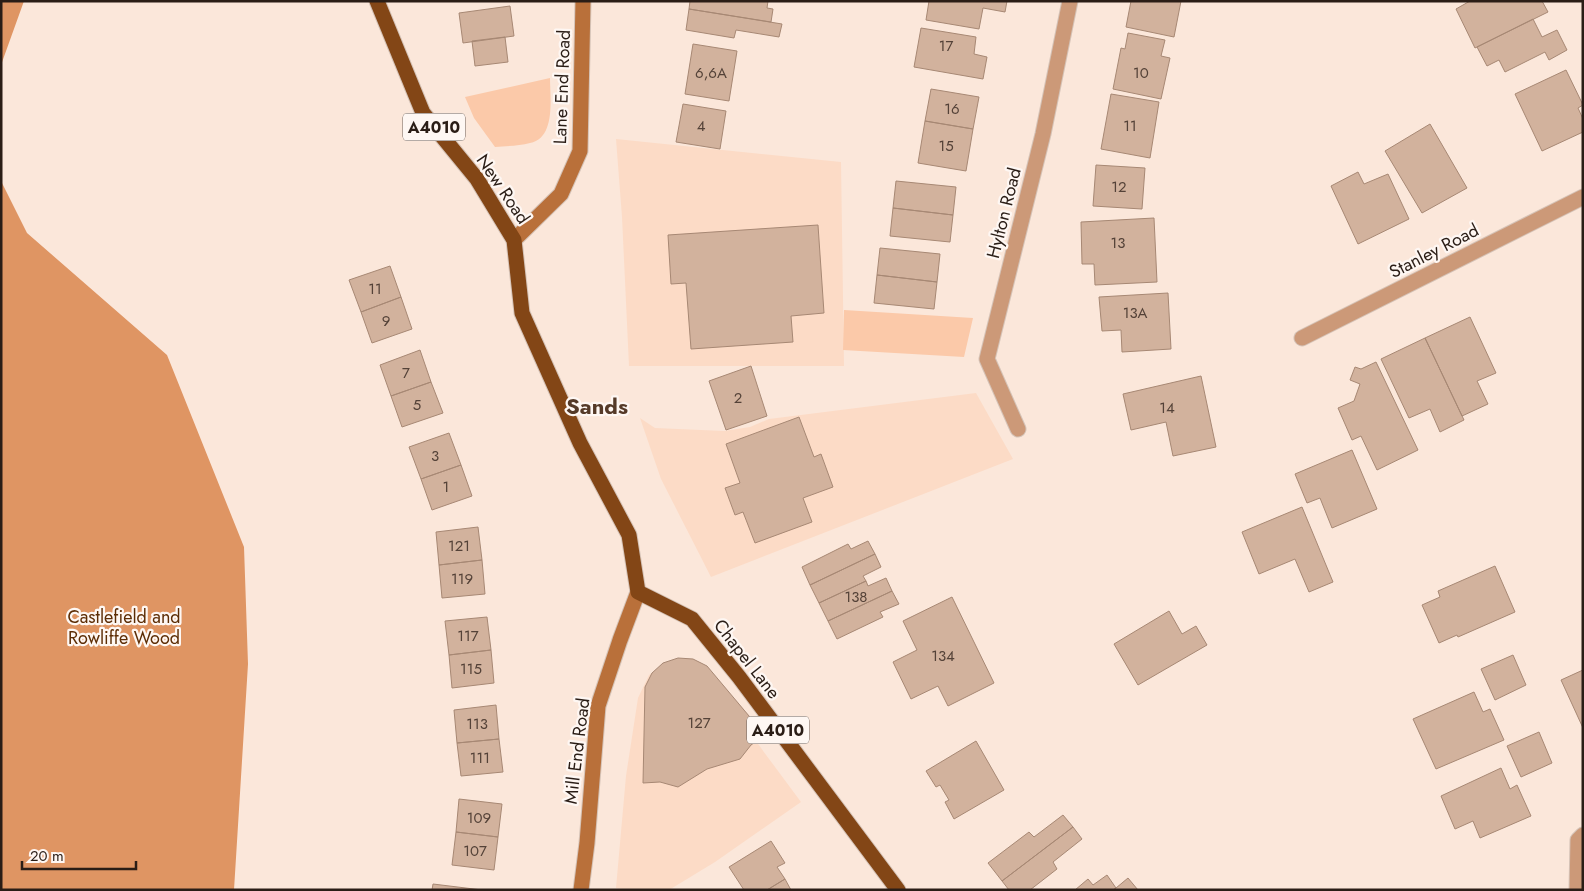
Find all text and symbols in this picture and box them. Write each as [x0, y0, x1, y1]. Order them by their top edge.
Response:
street label: Lane End Road [547, 29, 577, 145]
house number: 17 [939, 35, 953, 57]
house number: 6,6A [695, 62, 727, 84]
house number: 10 [1133, 62, 1149, 84]
house number: 16 [944, 98, 960, 120]
road number: A4010 [403, 114, 465, 140]
house number: 4 [697, 115, 706, 137]
house number: 11 [1123, 115, 1137, 137]
house number: 15 [938, 135, 954, 157]
street label: New Road [470, 149, 536, 229]
street label: Hylton Road [980, 165, 1028, 261]
house number: 12 [1111, 176, 1127, 198]
street label: Stanley Road [1385, 217, 1483, 285]
house number: 13 [1111, 232, 1125, 254]
house number: 11 [368, 278, 382, 300]
house number: 13A [1123, 302, 1147, 324]
house number: 9 [382, 310, 390, 332]
house number: 7 [402, 362, 410, 384]
house number: 2 [734, 387, 742, 409]
district label: Sands [566, 390, 628, 422]
house number: 5 [413, 394, 421, 416]
house number: 14 [1159, 397, 1175, 419]
house number: 3 [431, 445, 439, 467]
house number: 1 [443, 476, 449, 498]
house number: 121 [448, 535, 470, 557]
house number: 119 [451, 568, 473, 590]
house number: 138 [844, 586, 868, 608]
park label: Castlefield and Rowliffe Wood [67, 604, 181, 651]
street label: Chapel Lane [708, 614, 786, 704]
house number: 117 [457, 625, 479, 647]
house number: 134 [931, 645, 955, 667]
house number: 115 [460, 658, 482, 680]
street label: Mill End Road [558, 696, 596, 806]
house number: 127 [687, 712, 711, 734]
house number: 113 [466, 713, 488, 735]
road number: A4010 [747, 716, 809, 744]
house number: 111 [470, 747, 490, 769]
house number: 109 [467, 807, 491, 829]
scale bar [22, 838, 136, 870]
house number: 107 [463, 840, 487, 862]
text: 20 m [30, 845, 64, 867]

